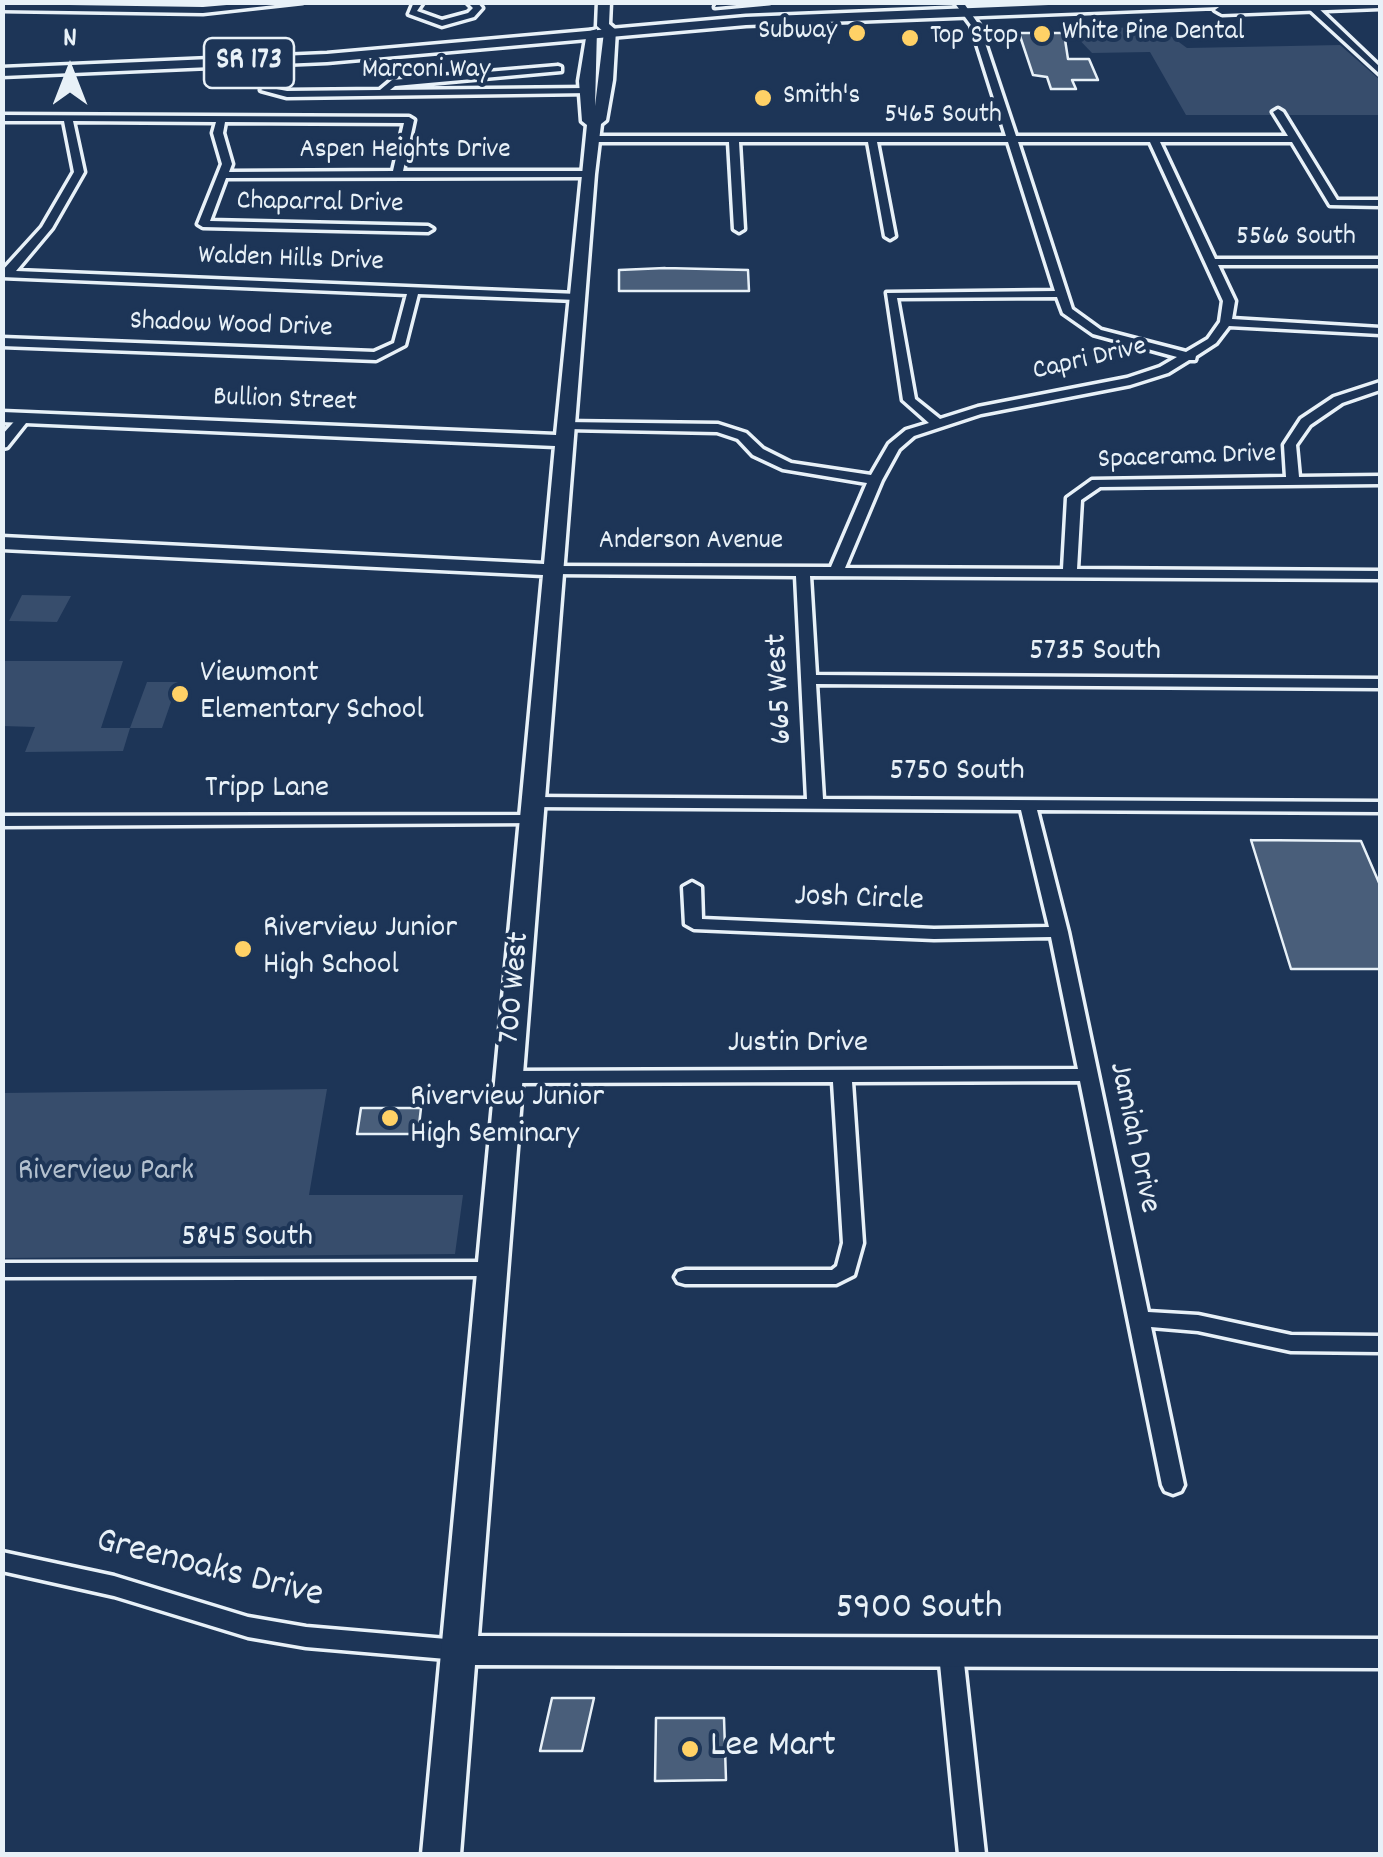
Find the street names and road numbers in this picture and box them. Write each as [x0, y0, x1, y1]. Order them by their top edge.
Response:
road number: SR 173 [204, 38, 294, 88]
street label: Marconi Way [362, 55, 490, 89]
street label: 5465 South [884, 100, 1002, 134]
street label: Aspen Heights Drive [299, 135, 511, 169]
street label: Chaparral Drive [236, 187, 404, 223]
street label: 5566 South [1236, 222, 1356, 256]
street label: Walden Hills Drive [198, 241, 384, 281]
street label: Shadow Wood Drive [129, 307, 333, 347]
street label: Capri Drive [1030, 332, 1150, 390]
street label: Bullion Street [213, 383, 357, 421]
street label: Spacerama Drive [1097, 439, 1277, 479]
street label: Anderson Avenue [599, 526, 783, 560]
street label: 665 West [760, 632, 804, 746]
street label: 5735 South [1029, 635, 1161, 673]
street label: 5750 South [889, 755, 1025, 793]
street label: Tripp Lane [205, 772, 329, 810]
street label: Josh Circle [794, 880, 924, 922]
street label: 700 West [493, 930, 541, 1046]
street label: Justin Drive [728, 1027, 868, 1065]
street label: Jamiah Drive [1097, 1059, 1167, 1217]
street label: 5845 South [181, 1221, 313, 1259]
street label: Greenoaks Drive [91, 1521, 327, 1621]
street label: 5900 South [836, 1588, 1002, 1634]

